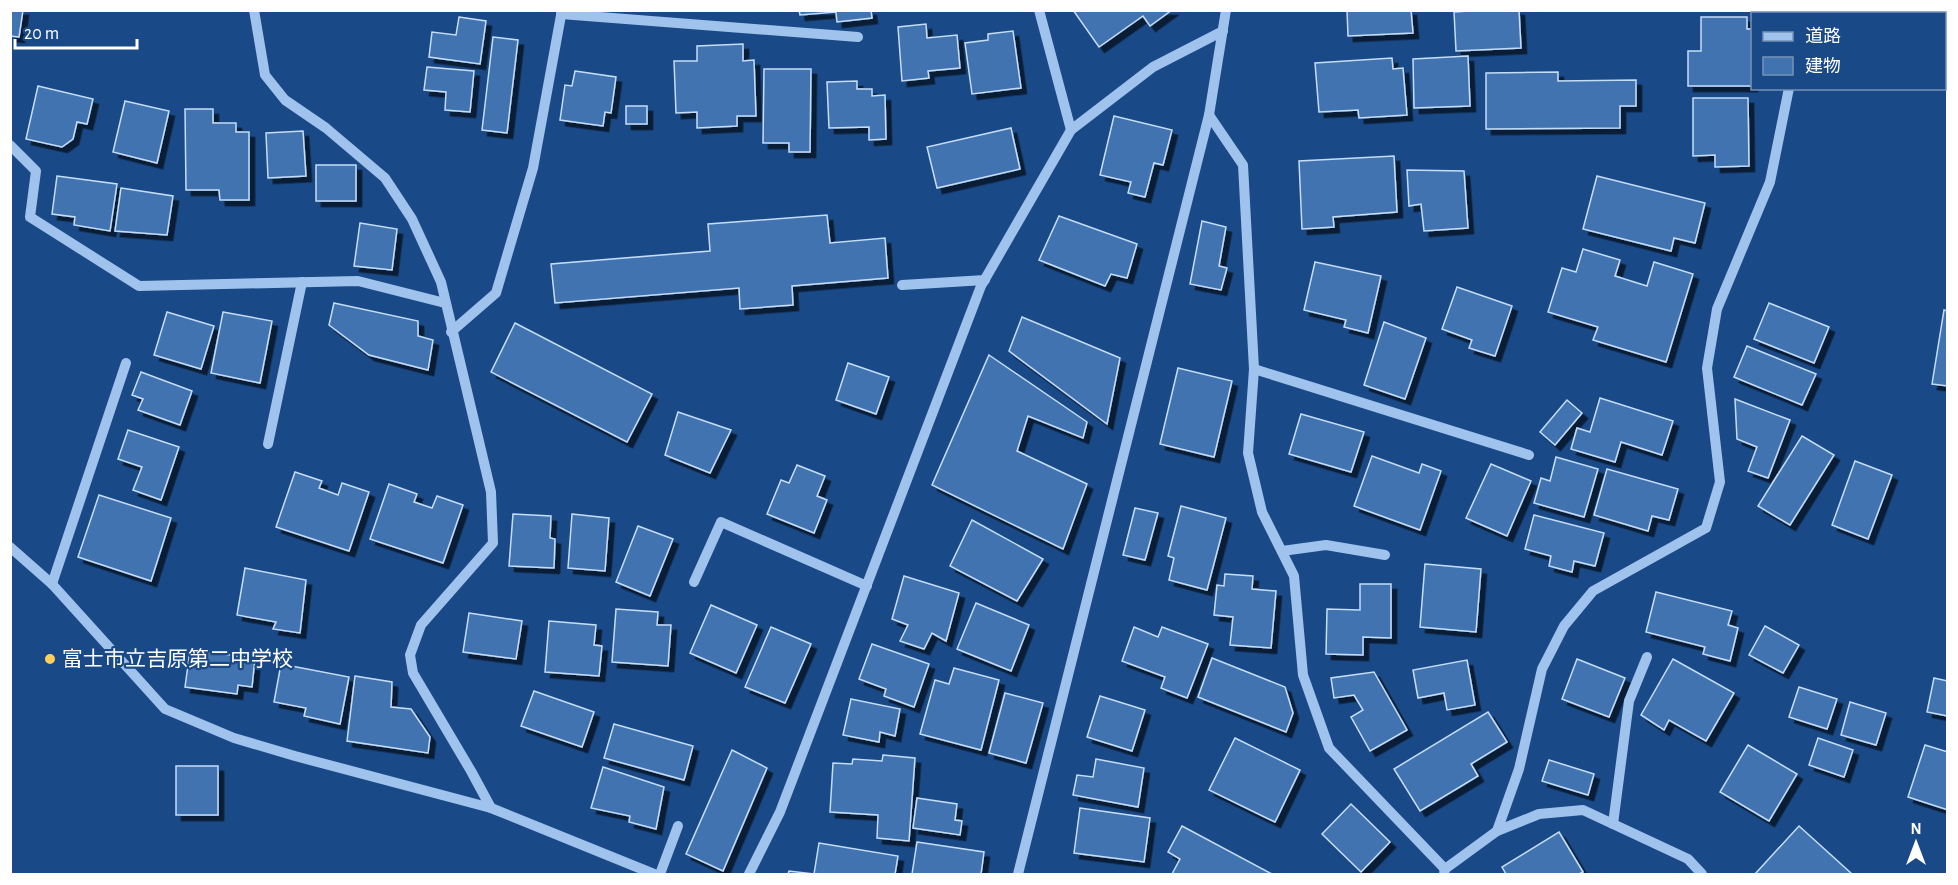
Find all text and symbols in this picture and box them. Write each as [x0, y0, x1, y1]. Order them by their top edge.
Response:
scale bar [15, 12, 136, 50]
legend [1751, 12, 1946, 90]
text: 20 m [24, 25, 59, 43]
text: 道路 [1805, 26, 1841, 46]
text: 建物 [1805, 56, 1841, 76]
place label: 富士市立吉原第二中学校 [62, 648, 293, 670]
marker: 富士市立吉原第二中学校 [43, 652, 57, 666]
north arrow [1886, 813, 1946, 873]
text: N [1910, 821, 1922, 837]

